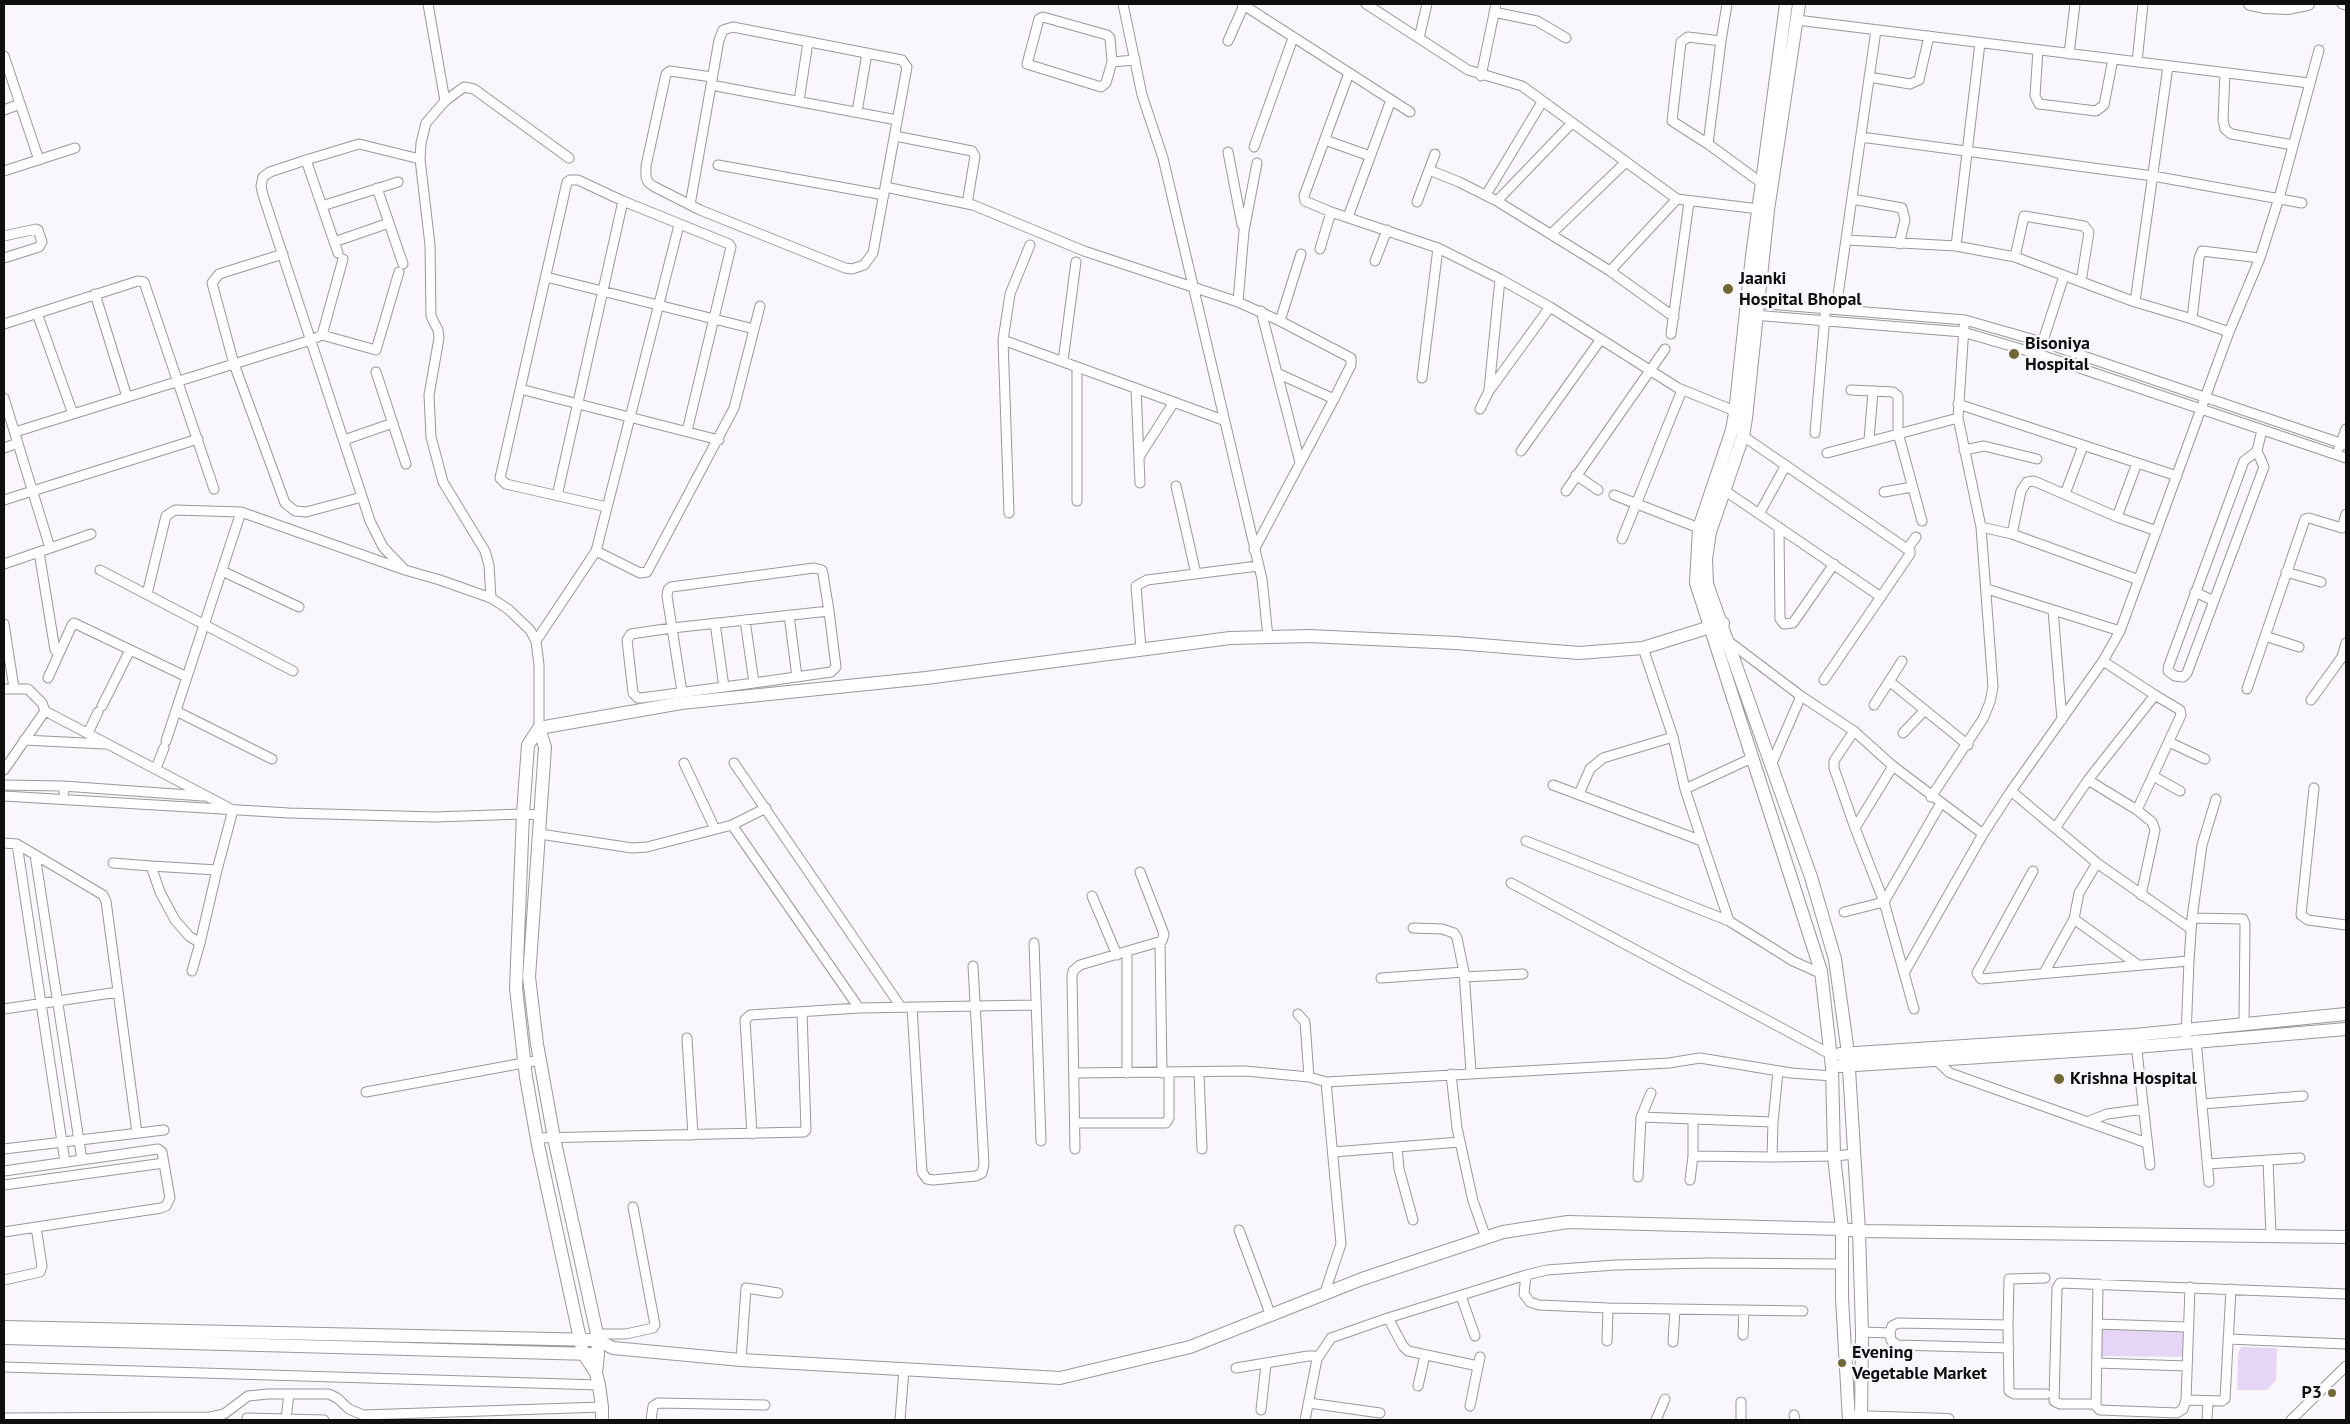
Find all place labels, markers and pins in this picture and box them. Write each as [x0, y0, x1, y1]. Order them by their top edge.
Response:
place label: Jaanki Hospital Bhopal [1739, 268, 1862, 310]
marker: Jaanki Hospital Bhopal [1721, 282, 1735, 296]
place label: Bisoniya Hospital [2025, 333, 2090, 376]
marker: Bisoniya Hospital [2007, 347, 2021, 361]
place label: Krishna Hospital [2070, 1068, 2197, 1090]
marker: Krishna Hospital [2052, 1072, 2066, 1086]
place label: Evening Vegetable Market [1852, 1342, 1987, 1385]
marker: Evening Vegetable Market [1836, 1357, 1848, 1369]
place label: P3 [2301, 1382, 2322, 1404]
marker: P3 [2326, 1387, 2338, 1399]

